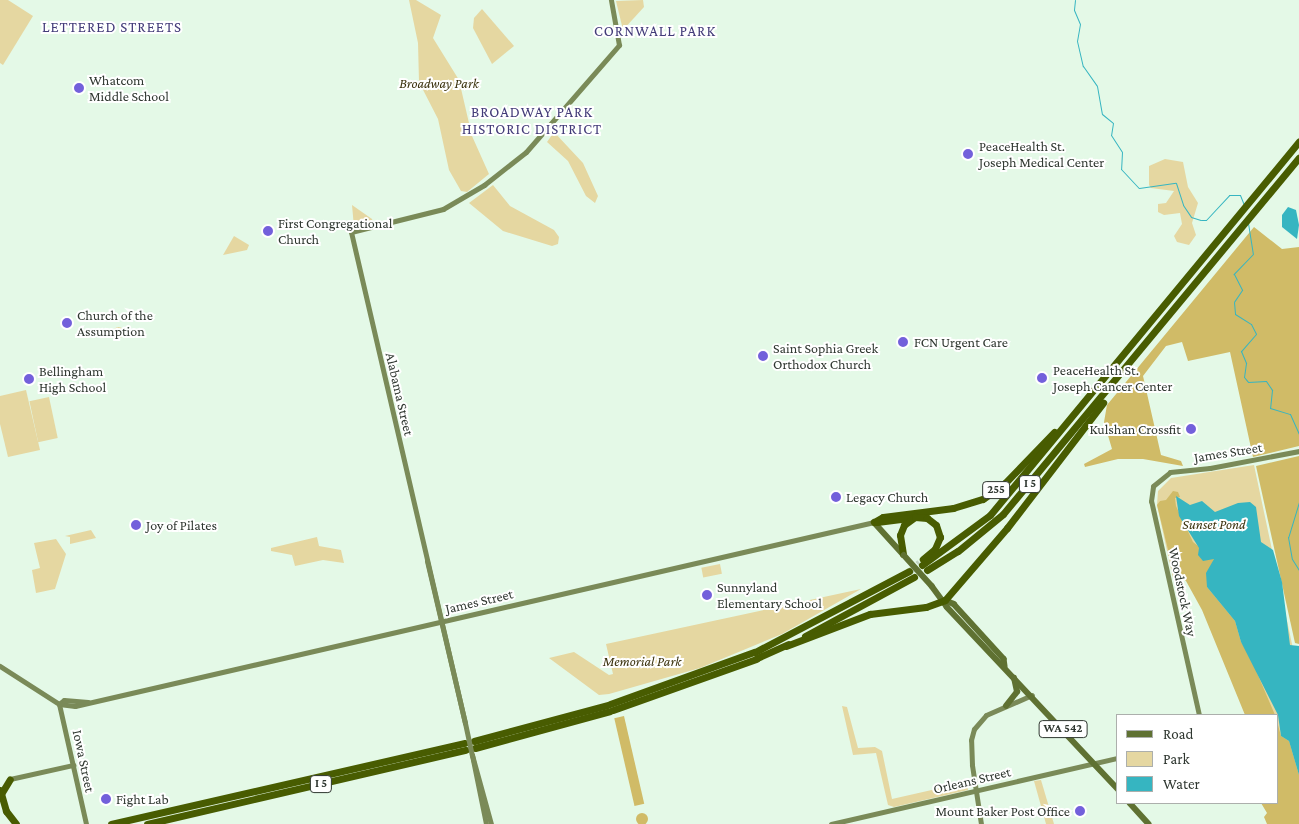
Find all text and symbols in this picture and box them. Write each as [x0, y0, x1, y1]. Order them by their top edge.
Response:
district label: LETTERED STREETS [40, 19, 184, 37]
district label: CORNWALL PARK [592, 23, 718, 41]
place label: Whatcom Middle School [89, 72, 169, 104]
park label: Broadway Park [399, 75, 479, 91]
marker: Whatcom Middle School [73, 82, 85, 94]
district label: BROADWAY PARK HISTORIC DISTRICT [460, 103, 604, 138]
place label: PeaceHealth St. Joseph Medical Center [979, 138, 1104, 170]
marker: PeaceHealth St. Joseph Medical Center [961, 147, 975, 161]
place label: First Congregational Church [278, 215, 392, 248]
marker: First Congregational Church [262, 225, 274, 237]
place label: Church of the Assumption [77, 307, 153, 340]
marker: Church of the Assumption [61, 317, 73, 329]
place label: FCN Urgent Care [914, 334, 1008, 350]
marker: FCN Urgent Care [896, 335, 910, 349]
place label: Saint Sophia Greek Orthodox Church [773, 340, 878, 372]
marker: Saint Sophia Greek Orthodox Church [757, 350, 769, 362]
street label: Alabama Street [382, 351, 418, 437]
place label: PeaceHealth St. Joseph Cancer Center [1053, 362, 1172, 394]
place label: Bellingham High School [39, 363, 106, 396]
marker: PeaceHealth St. Joseph Cancer Center [1035, 371, 1049, 385]
marker: Bellingham High School [23, 373, 35, 385]
place label: Kulshan Crossfit [1089, 421, 1181, 437]
marker: Kulshan Crossfit [1185, 423, 1197, 435]
street label: James Street [1193, 438, 1263, 466]
road number: I 5 [1019, 474, 1041, 494]
road number: 255 [981, 480, 1011, 500]
place label: Legacy Church [846, 489, 928, 505]
marker: Legacy Church [830, 491, 842, 503]
park label: Sunset Pond [1182, 516, 1246, 532]
place label: Joy of Pilates [146, 517, 217, 533]
marker: Joy of Pilates [130, 519, 142, 531]
street label: Woodstock Way [1165, 546, 1201, 638]
place label: Sunnyland Elementary School [717, 579, 822, 612]
street label: James Street [444, 585, 514, 617]
marker: Sunnyland Elementary School [701, 589, 713, 601]
park label: Memorial Park [603, 653, 681, 669]
legend [1116, 714, 1279, 804]
road number: WA 542 [1038, 720, 1088, 739]
text: Road [1163, 726, 1193, 742]
street label: Iowa Street [69, 728, 99, 794]
text: Park [1163, 751, 1190, 767]
street label: Orleans Street [932, 763, 1012, 797]
road number: I 5 [310, 774, 332, 794]
text: Water [1163, 776, 1200, 792]
place label: Fight Lab [116, 791, 169, 807]
marker: Fight Lab [100, 793, 112, 805]
place label: Mount Baker Post Office [935, 803, 1070, 819]
marker: Mount Baker Post Office [1074, 805, 1086, 817]

